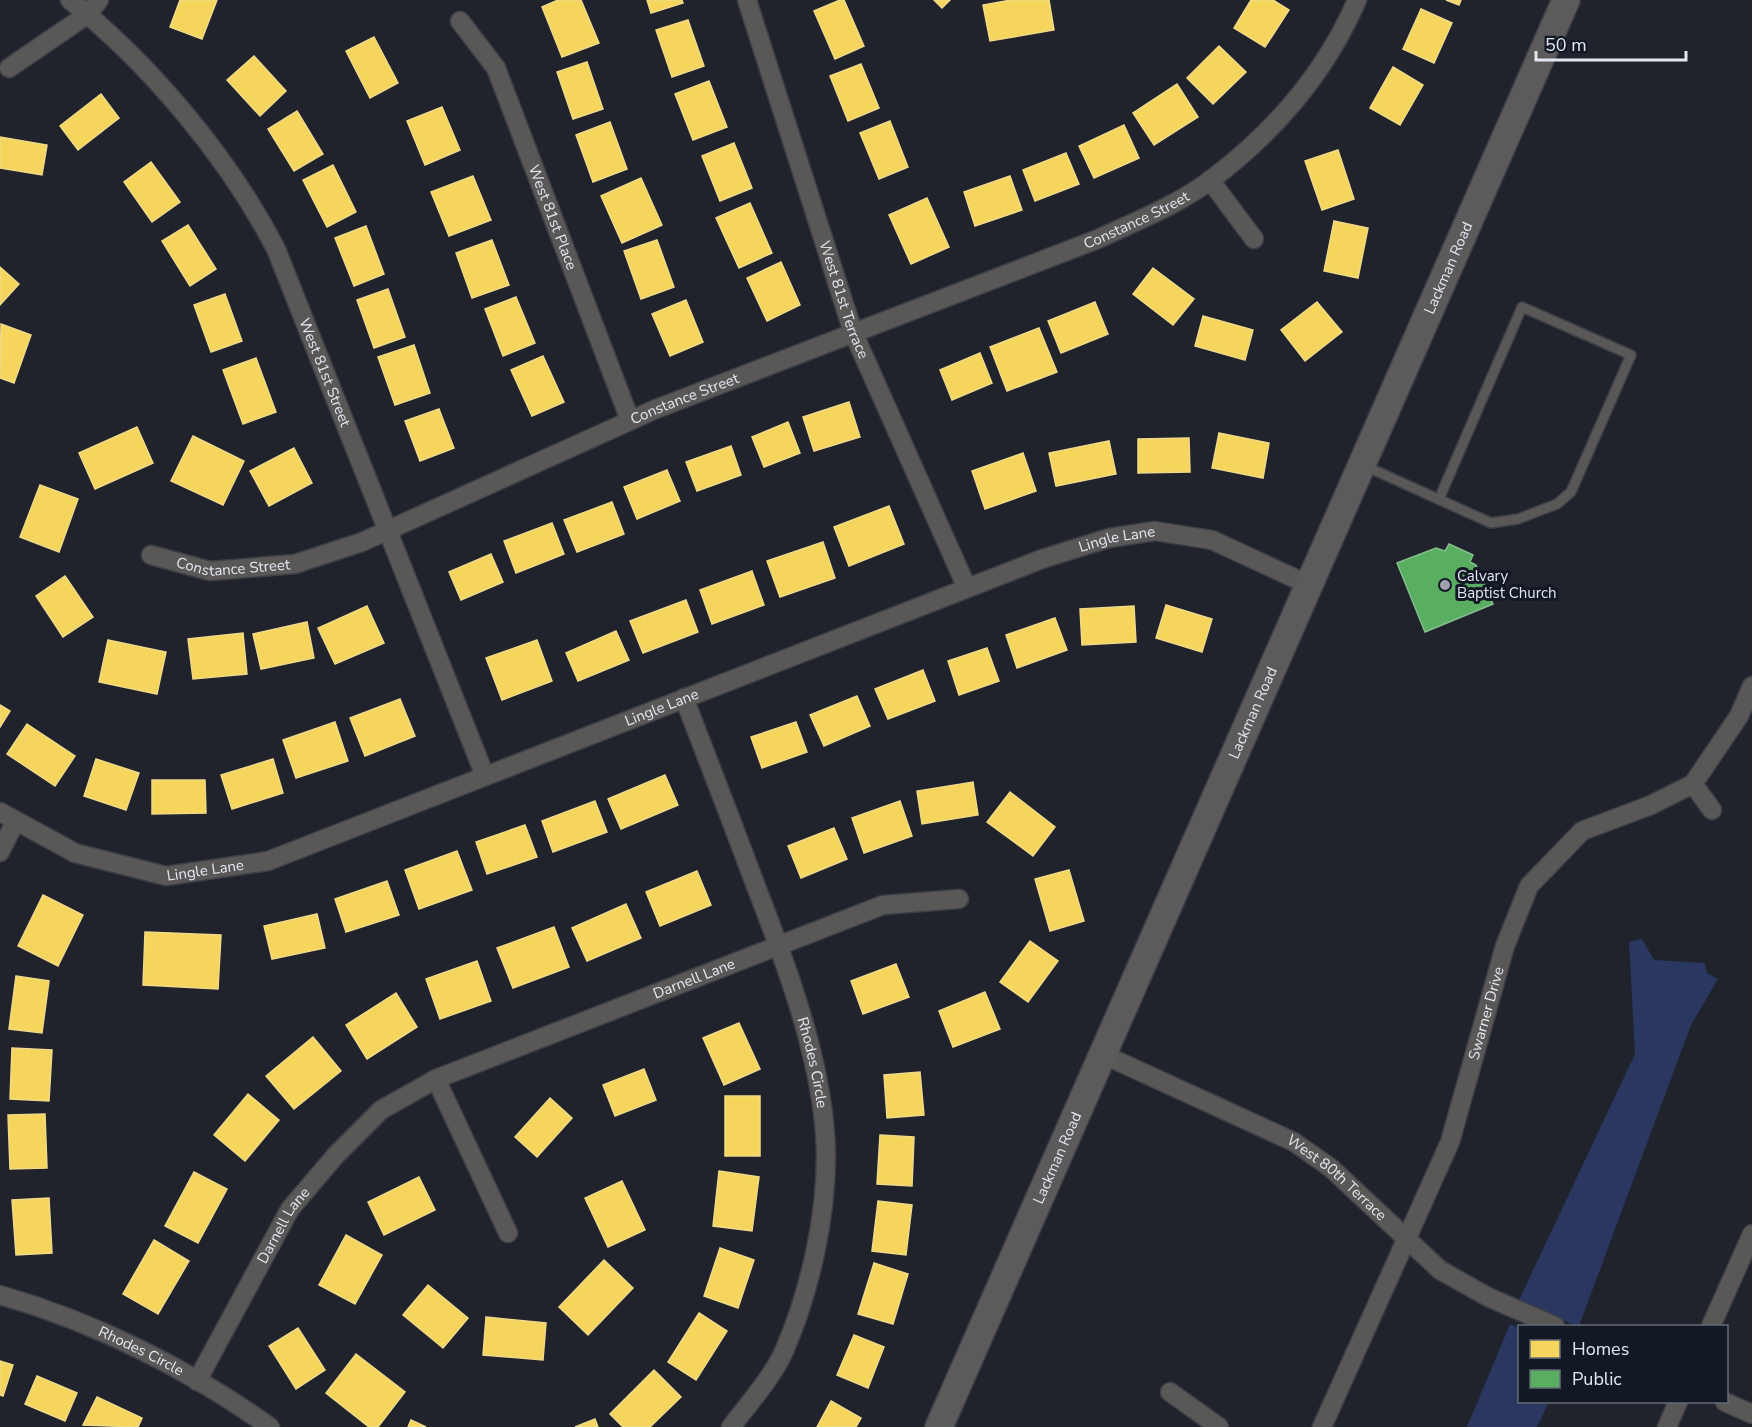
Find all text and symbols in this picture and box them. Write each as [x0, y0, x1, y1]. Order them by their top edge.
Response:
scale bar [1536, 24, 1686, 62]
text: 50 m [1545, 33, 1587, 57]
street label: West 81st Place [524, 162, 582, 273]
street label: Constance Street [1081, 186, 1194, 254]
street label: Lackman Road [1419, 219, 1477, 317]
street label: West 81st Terrace [815, 238, 874, 362]
street label: West 81st Street [294, 315, 356, 430]
street label: Constance Street [627, 368, 742, 429]
street label: Lingle Lane [1076, 521, 1156, 557]
street label: Constance Street [174, 552, 292, 581]
place label: Calvary Baptist Church [1457, 566, 1557, 603]
marker: Calvary Baptist Church [1438, 578, 1452, 592]
street label: Lackman Road [1224, 664, 1282, 762]
street label: Lingle Lane [622, 684, 702, 731]
street label: Lingle Lane [165, 855, 245, 886]
street label: Darnell Lane [650, 954, 738, 1004]
street label: Swarner Drive [1463, 964, 1509, 1062]
street label: Rhodes Circle [793, 1015, 832, 1110]
street label: Lackman Road [1028, 1109, 1086, 1207]
street label: West 80th Terrace [1283, 1130, 1391, 1225]
street label: Darnell Lane [252, 1183, 314, 1267]
street label: Rhodes Circle [95, 1321, 187, 1381]
legend [1518, 1325, 1728, 1403]
text: Homes [1572, 1337, 1629, 1361]
text: Public [1572, 1367, 1622, 1391]

